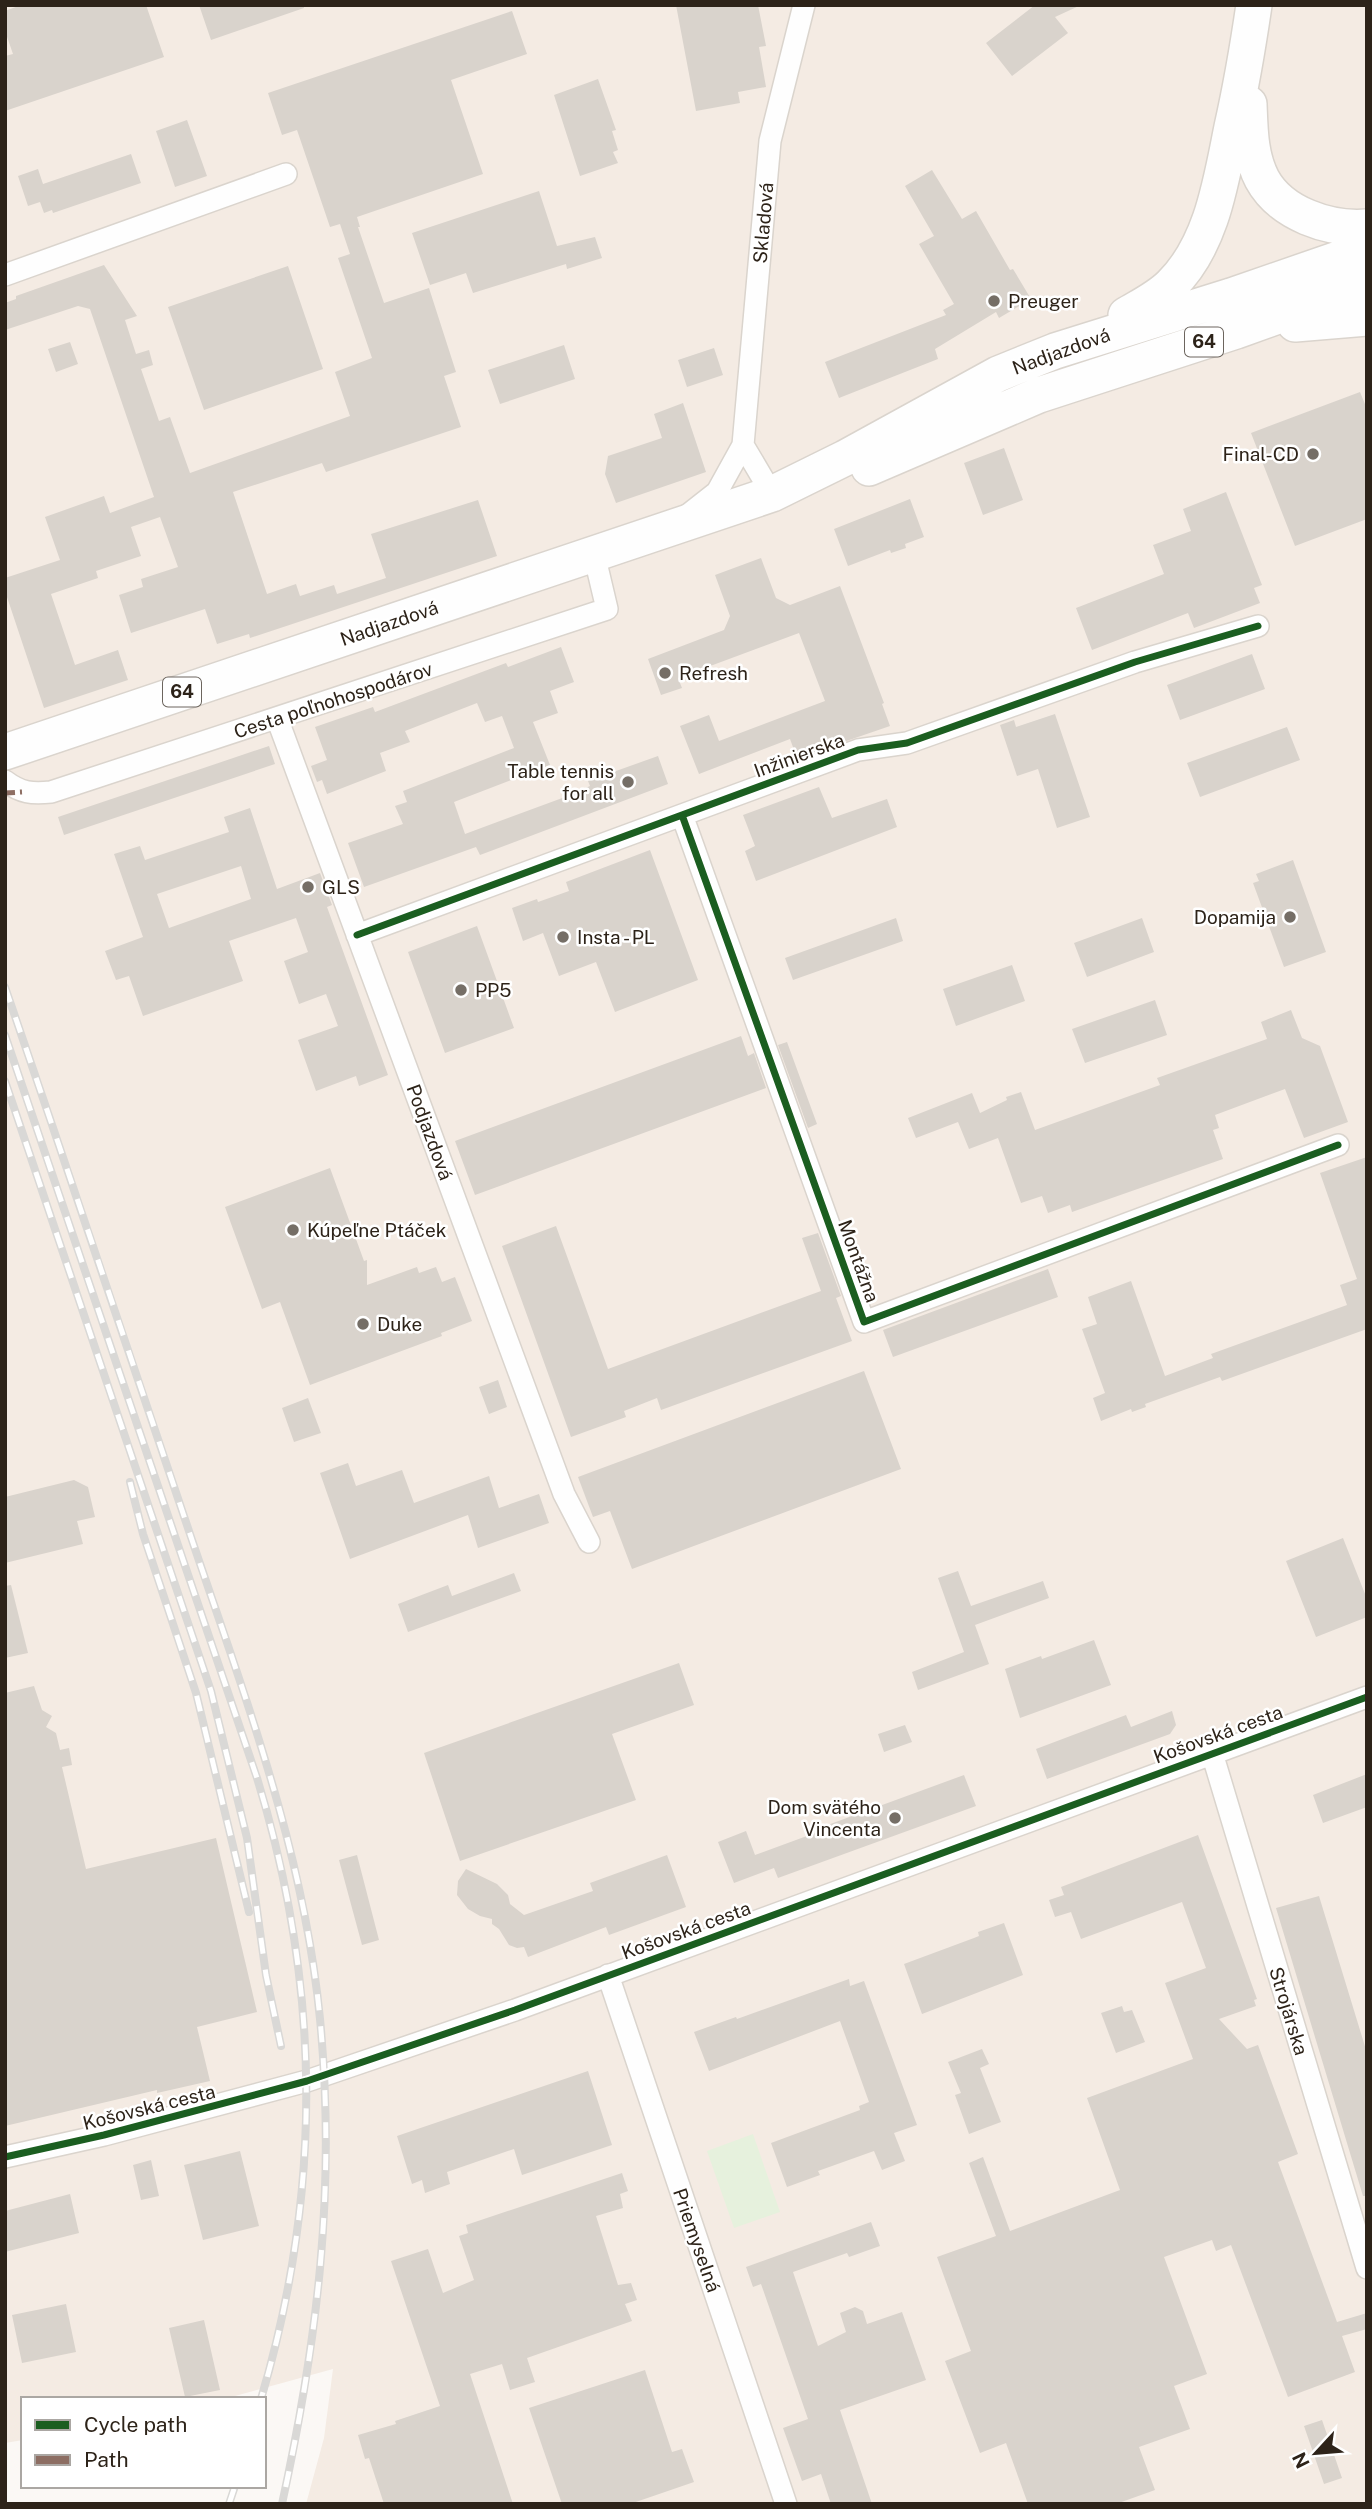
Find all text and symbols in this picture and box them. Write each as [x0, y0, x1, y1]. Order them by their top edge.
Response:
street label: Skladová [748, 182, 778, 264]
place label: Preuger [1008, 290, 1079, 312]
marker: Preuger [986, 293, 1002, 309]
street label: Nadjazdová [1009, 323, 1113, 379]
road number: 64 [1185, 328, 1223, 356]
place label: Final-CD [1223, 443, 1299, 465]
marker: Final-CD [1305, 446, 1321, 462]
street label: Nadjazdová [337, 596, 441, 650]
street label: Cesta poľnohospodárov [231, 657, 436, 743]
place label: Refresh [679, 662, 748, 684]
marker: Refresh [657, 665, 673, 681]
road number: 64 [163, 678, 201, 706]
street label: Inžinierska [751, 728, 847, 782]
place label: Table tennis for all [507, 760, 614, 804]
marker: Table tennis for all [620, 774, 636, 790]
place label: GLS [322, 876, 360, 898]
marker: GLS [300, 879, 316, 895]
place label: Dopamija [1194, 906, 1276, 928]
marker: Dopamija [1282, 909, 1298, 925]
place label: Insta - PL [577, 926, 655, 948]
marker: Insta - PL [555, 929, 571, 945]
place label: PP5 [475, 979, 511, 1001]
marker: PP5 [453, 982, 469, 998]
street label: Podjazdová [403, 1081, 457, 1183]
street label: Montážna [834, 1217, 884, 1305]
place label: Kúpeľne Ptáček [307, 1219, 447, 1241]
marker: Kúpeľne Ptáček [285, 1222, 301, 1238]
place label: Duke [377, 1313, 422, 1335]
marker: Duke [355, 1316, 371, 1332]
street label: Košovská cesta [1150, 1700, 1286, 1768]
place label: Dom svätého Vincenta [767, 1796, 881, 1840]
marker: Dom svätého Vincenta [887, 1810, 903, 1826]
street label: Košovská cesta [618, 1896, 754, 1964]
street label: Strojárska [1265, 1964, 1313, 2058]
street label: Košovská cesta [80, 2080, 218, 2134]
street label: Priemyselná [669, 2185, 725, 2295]
legend [21, 2397, 266, 2488]
text: Cycle path [84, 2412, 187, 2437]
north arrow [1281, 2418, 1351, 2488]
text: Path [84, 2447, 129, 2472]
text: N [1288, 2449, 1314, 2472]

